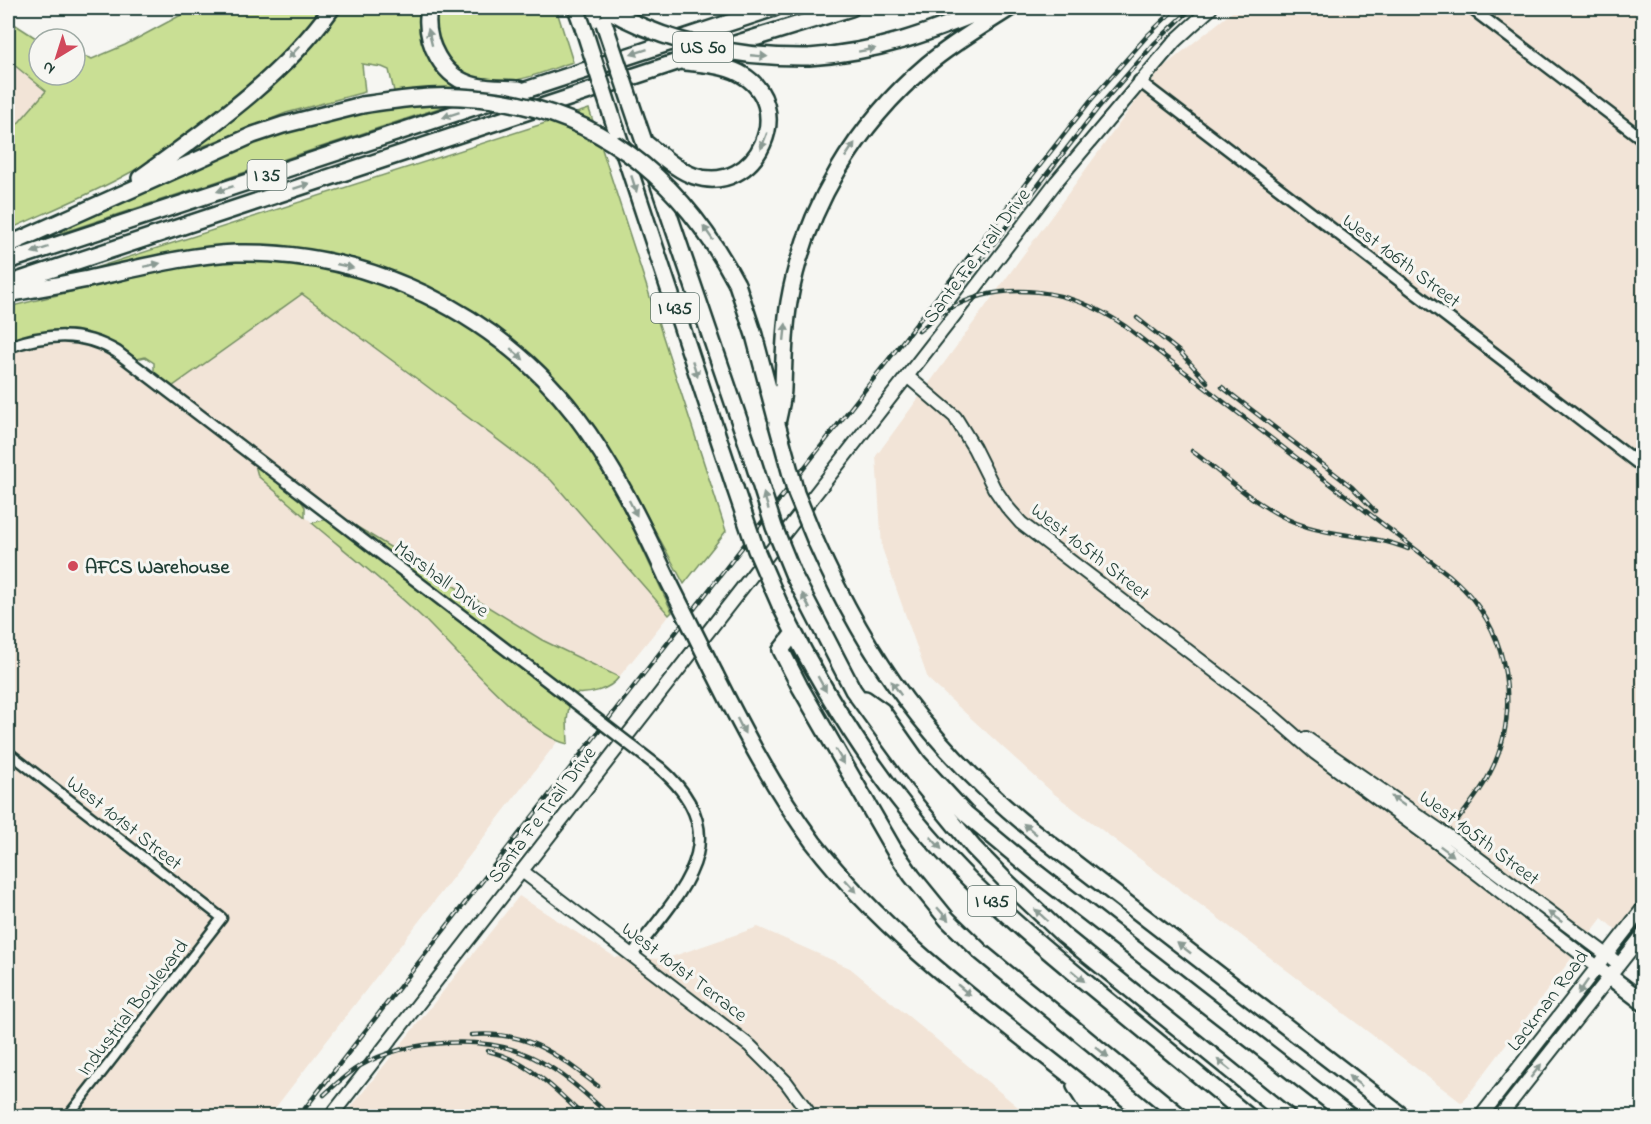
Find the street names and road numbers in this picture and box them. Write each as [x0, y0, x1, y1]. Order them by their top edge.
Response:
road number: US 50 [673, 32, 733, 62]
road number: I 35 [248, 160, 286, 190]
street label: Sante Fe Trail Drive [917, 183, 1039, 330]
street label: West 106th Street [1335, 208, 1466, 316]
road number: I 435 [651, 293, 699, 323]
street label: West 105th Street [1024, 497, 1156, 609]
street label: Marshall Drive [387, 534, 494, 626]
street label: Santa Fe Trail Drive [482, 741, 604, 890]
street label: West 101st Street [59, 769, 188, 879]
street label: West 105th Street [1412, 784, 1545, 894]
road number: I 435 [968, 886, 1016, 916]
street label: West 101st Terrace [614, 916, 753, 1030]
street label: Industrial Boulevard [71, 934, 197, 1083]
street label: Lackman Road [1501, 945, 1597, 1058]

